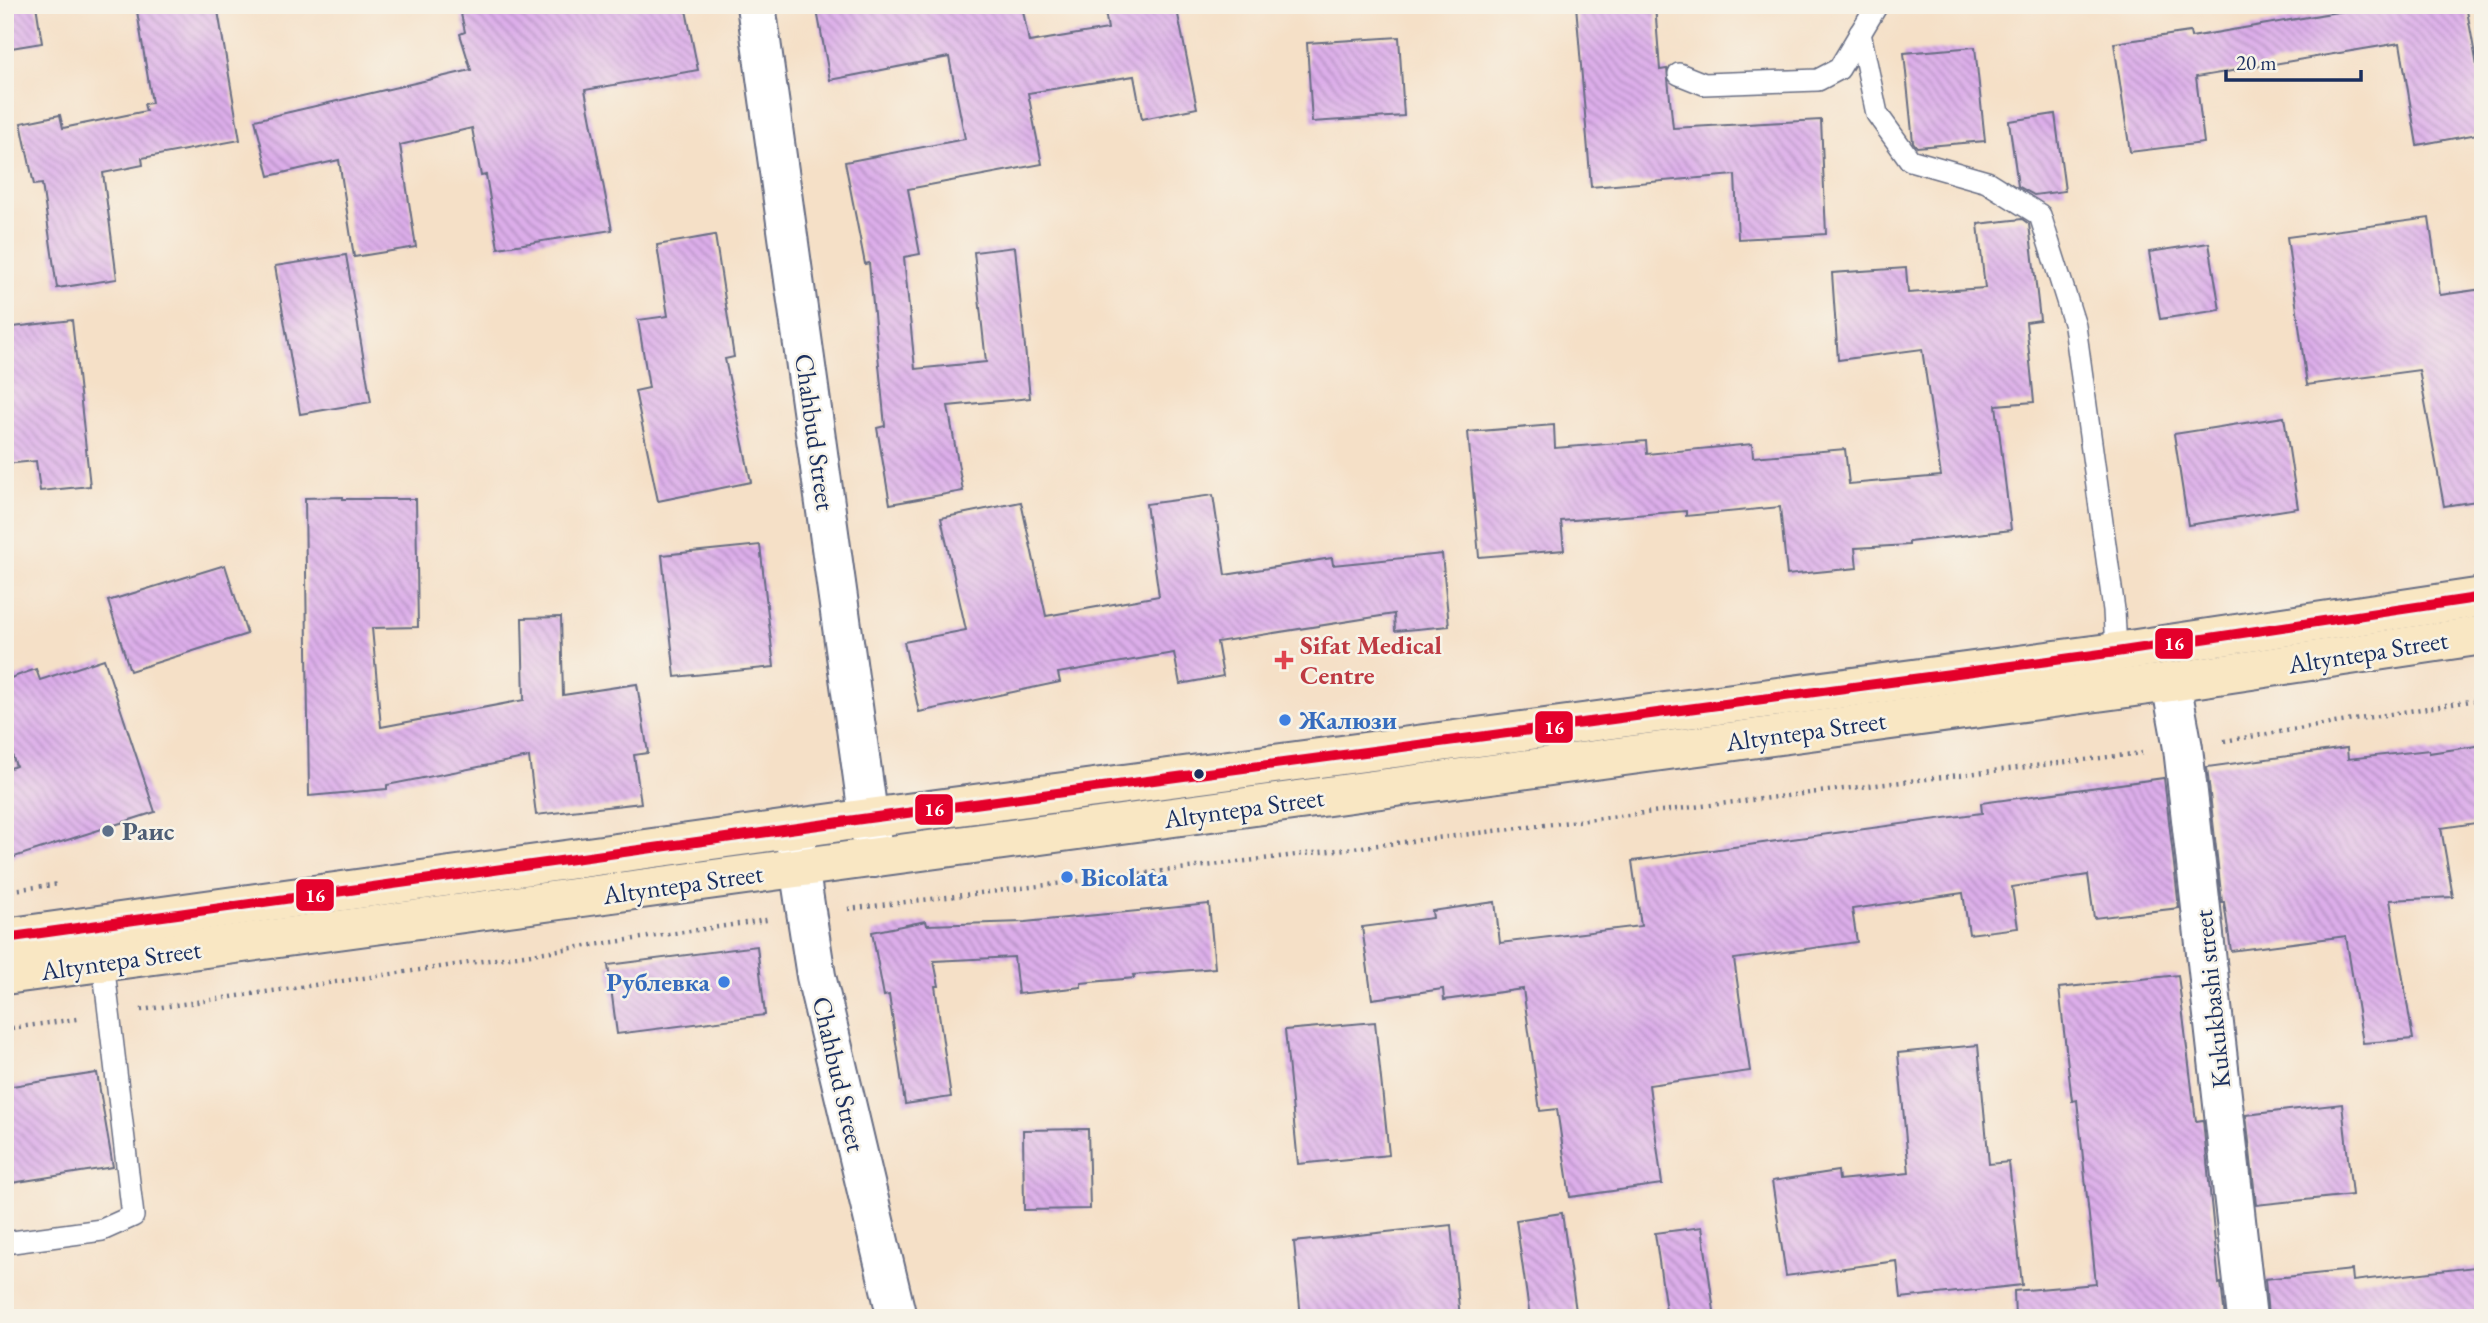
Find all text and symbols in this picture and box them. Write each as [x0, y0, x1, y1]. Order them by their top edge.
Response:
scale bar [2226, 38, 2360, 82]
text: 20 m [2236, 49, 2277, 76]
street label: Chahbud Street [787, 351, 843, 513]
street label: Altyntepa Street [2285, 623, 2450, 682]
line badge: 16 [2154, 627, 2194, 660]
place label: Sifat Medical Centre [1300, 628, 1442, 692]
text: 16 [2164, 631, 2184, 656]
marker: Sifat Medical Centre [1274, 650, 1294, 670]
place label: Жалюзи [1298, 703, 1397, 737]
street label: Altyntepa Street [1723, 703, 1888, 759]
line badge: 16 [1534, 710, 1574, 744]
marker: Жалюзи [1277, 712, 1293, 728]
text: 16 [1544, 715, 1564, 740]
unlabelled marker [1192, 767, 1206, 781]
street label: Altyntepa Street [1161, 780, 1326, 836]
line badge: 16 [914, 793, 954, 826]
text: 16 [924, 797, 944, 822]
place label: Раис [122, 814, 175, 848]
marker: Раис [100, 823, 116, 839]
street label: Altyntepa Street [600, 856, 765, 912]
place label: Bicolata [1081, 860, 1169, 894]
marker: Bicolata [1059, 869, 1075, 885]
line badge: 16 [295, 878, 335, 912]
text: 16 [305, 883, 325, 908]
street label: Kukukbashi street [2186, 908, 2238, 1090]
street label: Altyntepa Street [38, 932, 203, 988]
place label: Рублевка [606, 965, 711, 999]
marker: Рублевка [716, 974, 732, 990]
street label: Chahbud Street [805, 993, 873, 1155]

